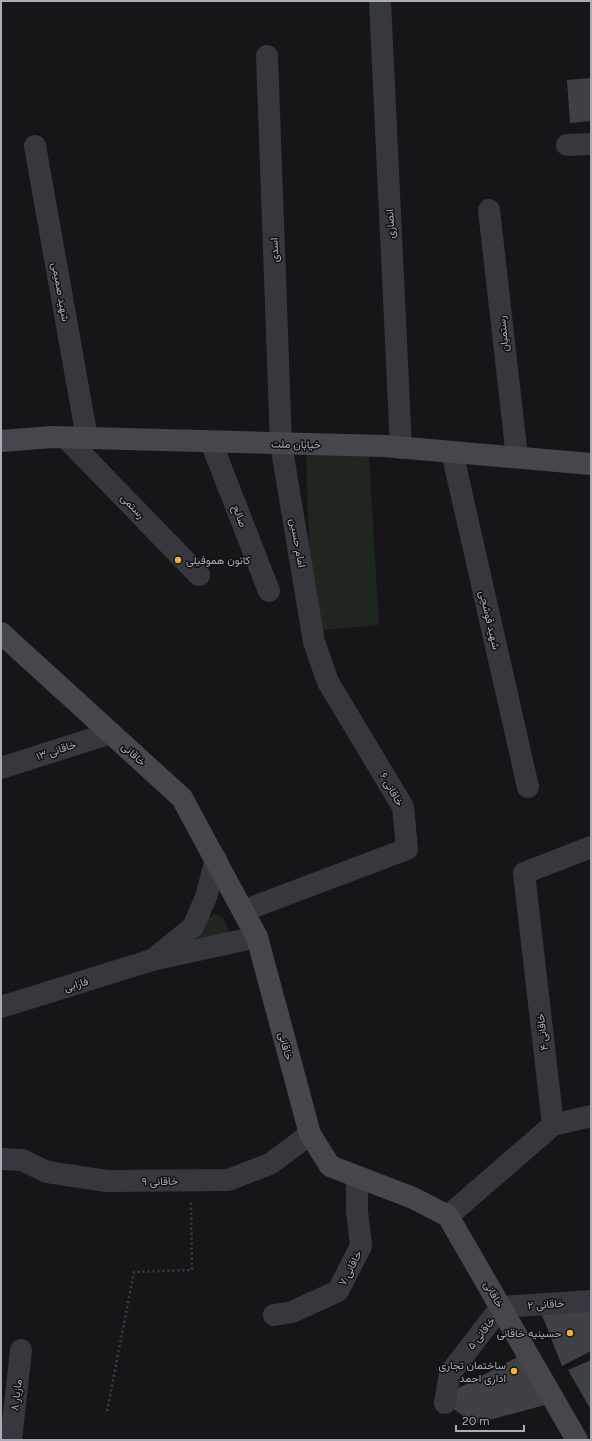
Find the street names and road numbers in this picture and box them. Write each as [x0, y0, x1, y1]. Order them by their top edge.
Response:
street label: انصاری [383, 209, 398, 239]
street label: اسدی [268, 237, 281, 263]
street label: شهید صمیمی [49, 262, 72, 323]
street label: رستمیان [495, 315, 512, 353]
street label: خیابان ملت [271, 438, 321, 451]
street label: رستمی [118, 491, 148, 522]
street label: صالح [228, 503, 250, 530]
street label: امام حسین [286, 518, 308, 569]
street label: شهید قوشچی [475, 589, 503, 651]
street label: خاقانی ۱۳ [34, 738, 78, 763]
street label: خاقانی [119, 740, 148, 769]
street label: خاقانی ۶ [377, 770, 406, 808]
street label: فارابی [62, 975, 90, 994]
street label: خاقانی ۴ [534, 1013, 551, 1051]
street label: خاقانی [276, 1031, 295, 1062]
street label: خاقانی ٩ [142, 1175, 178, 1188]
street label: خاقانی ۷ [336, 1249, 365, 1288]
street label: خاقانی [481, 1279, 506, 1310]
street label: خاقانی ۲ [527, 1297, 565, 1312]
street label: خاقانی ۵ [465, 1314, 498, 1352]
street label: مازیار ٨ [8, 1378, 25, 1412]

